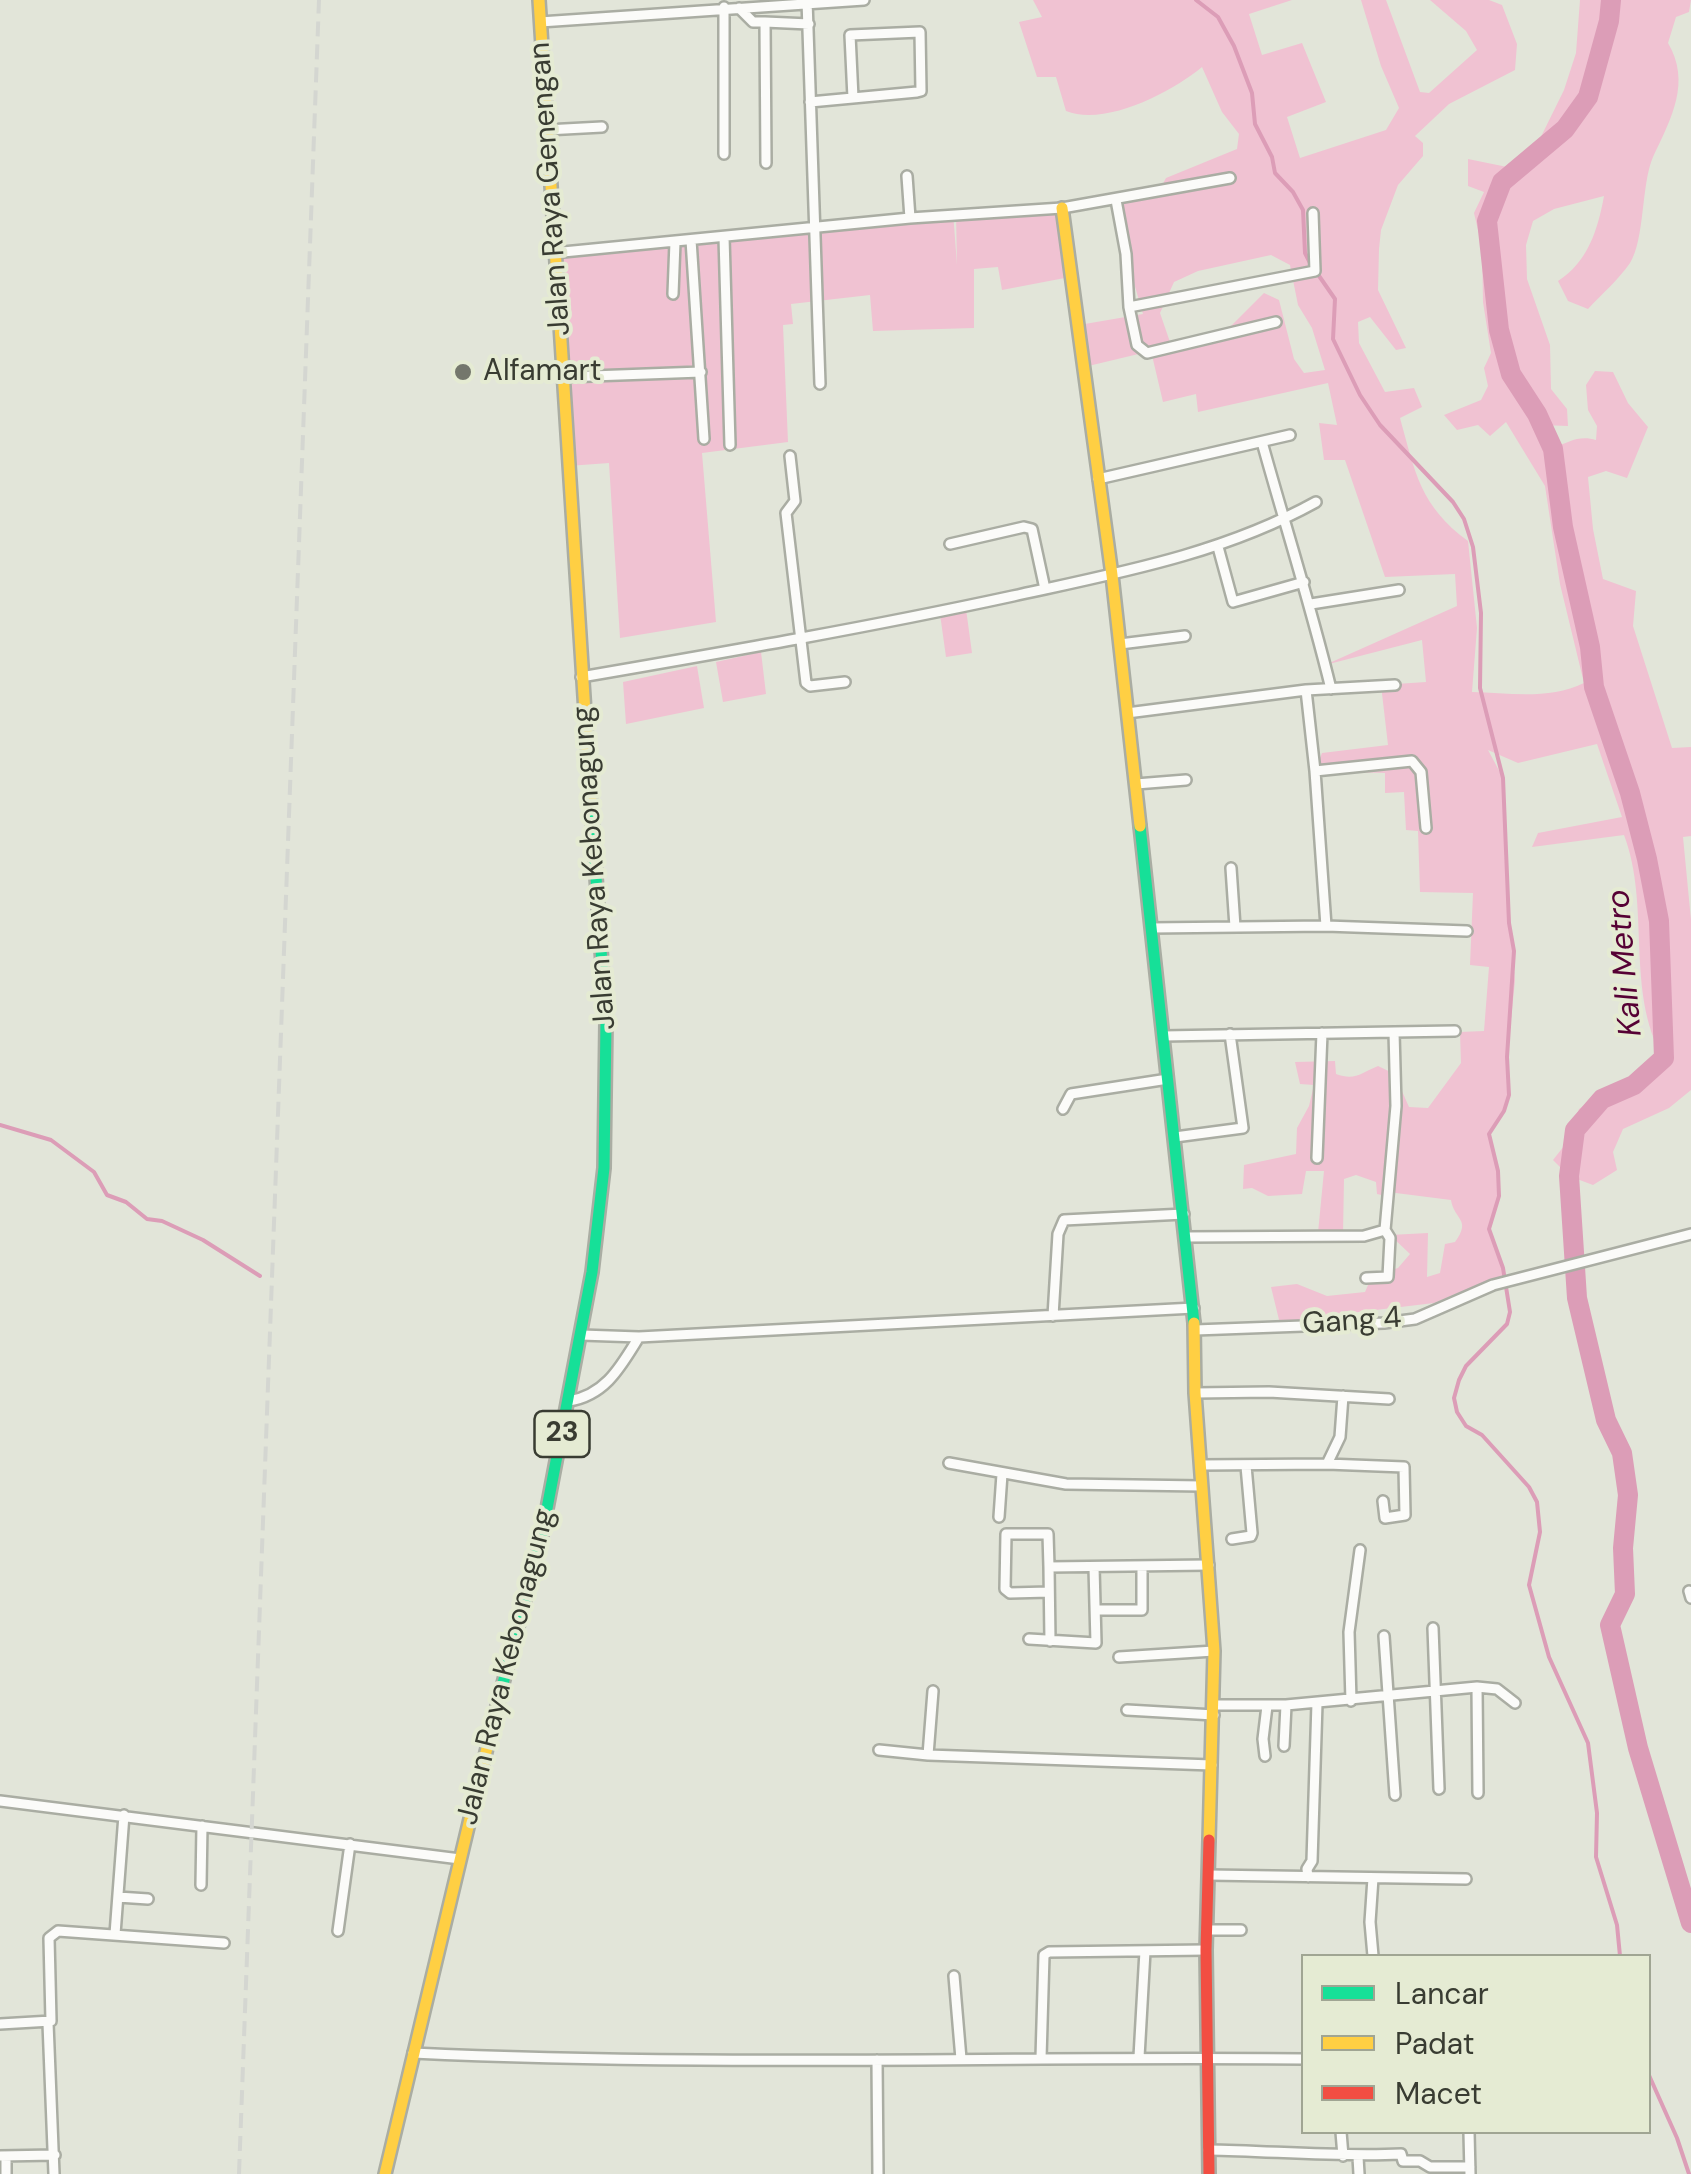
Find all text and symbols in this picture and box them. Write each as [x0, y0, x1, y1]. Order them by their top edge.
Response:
street label: Jalan Raya Genengan [523, 41, 579, 337]
place label: Alfamart [483, 354, 601, 390]
marker: Alfamart [452, 361, 474, 383]
street label: Jalan Raya Kebonagung [566, 705, 624, 1031]
water label: Kali Metro [1600, 888, 1652, 1038]
street label: Gang 4 [1301, 1301, 1403, 1343]
road number: 23 [534, 1411, 590, 1457]
street label: Jalan Raya Kebonagung [450, 1505, 564, 1829]
legend [1301, 1954, 1651, 2134]
text: Lancar [1395, 1974, 1489, 2013]
text: Padat [1395, 2024, 1475, 2063]
text: Macet [1395, 2074, 1482, 2113]

